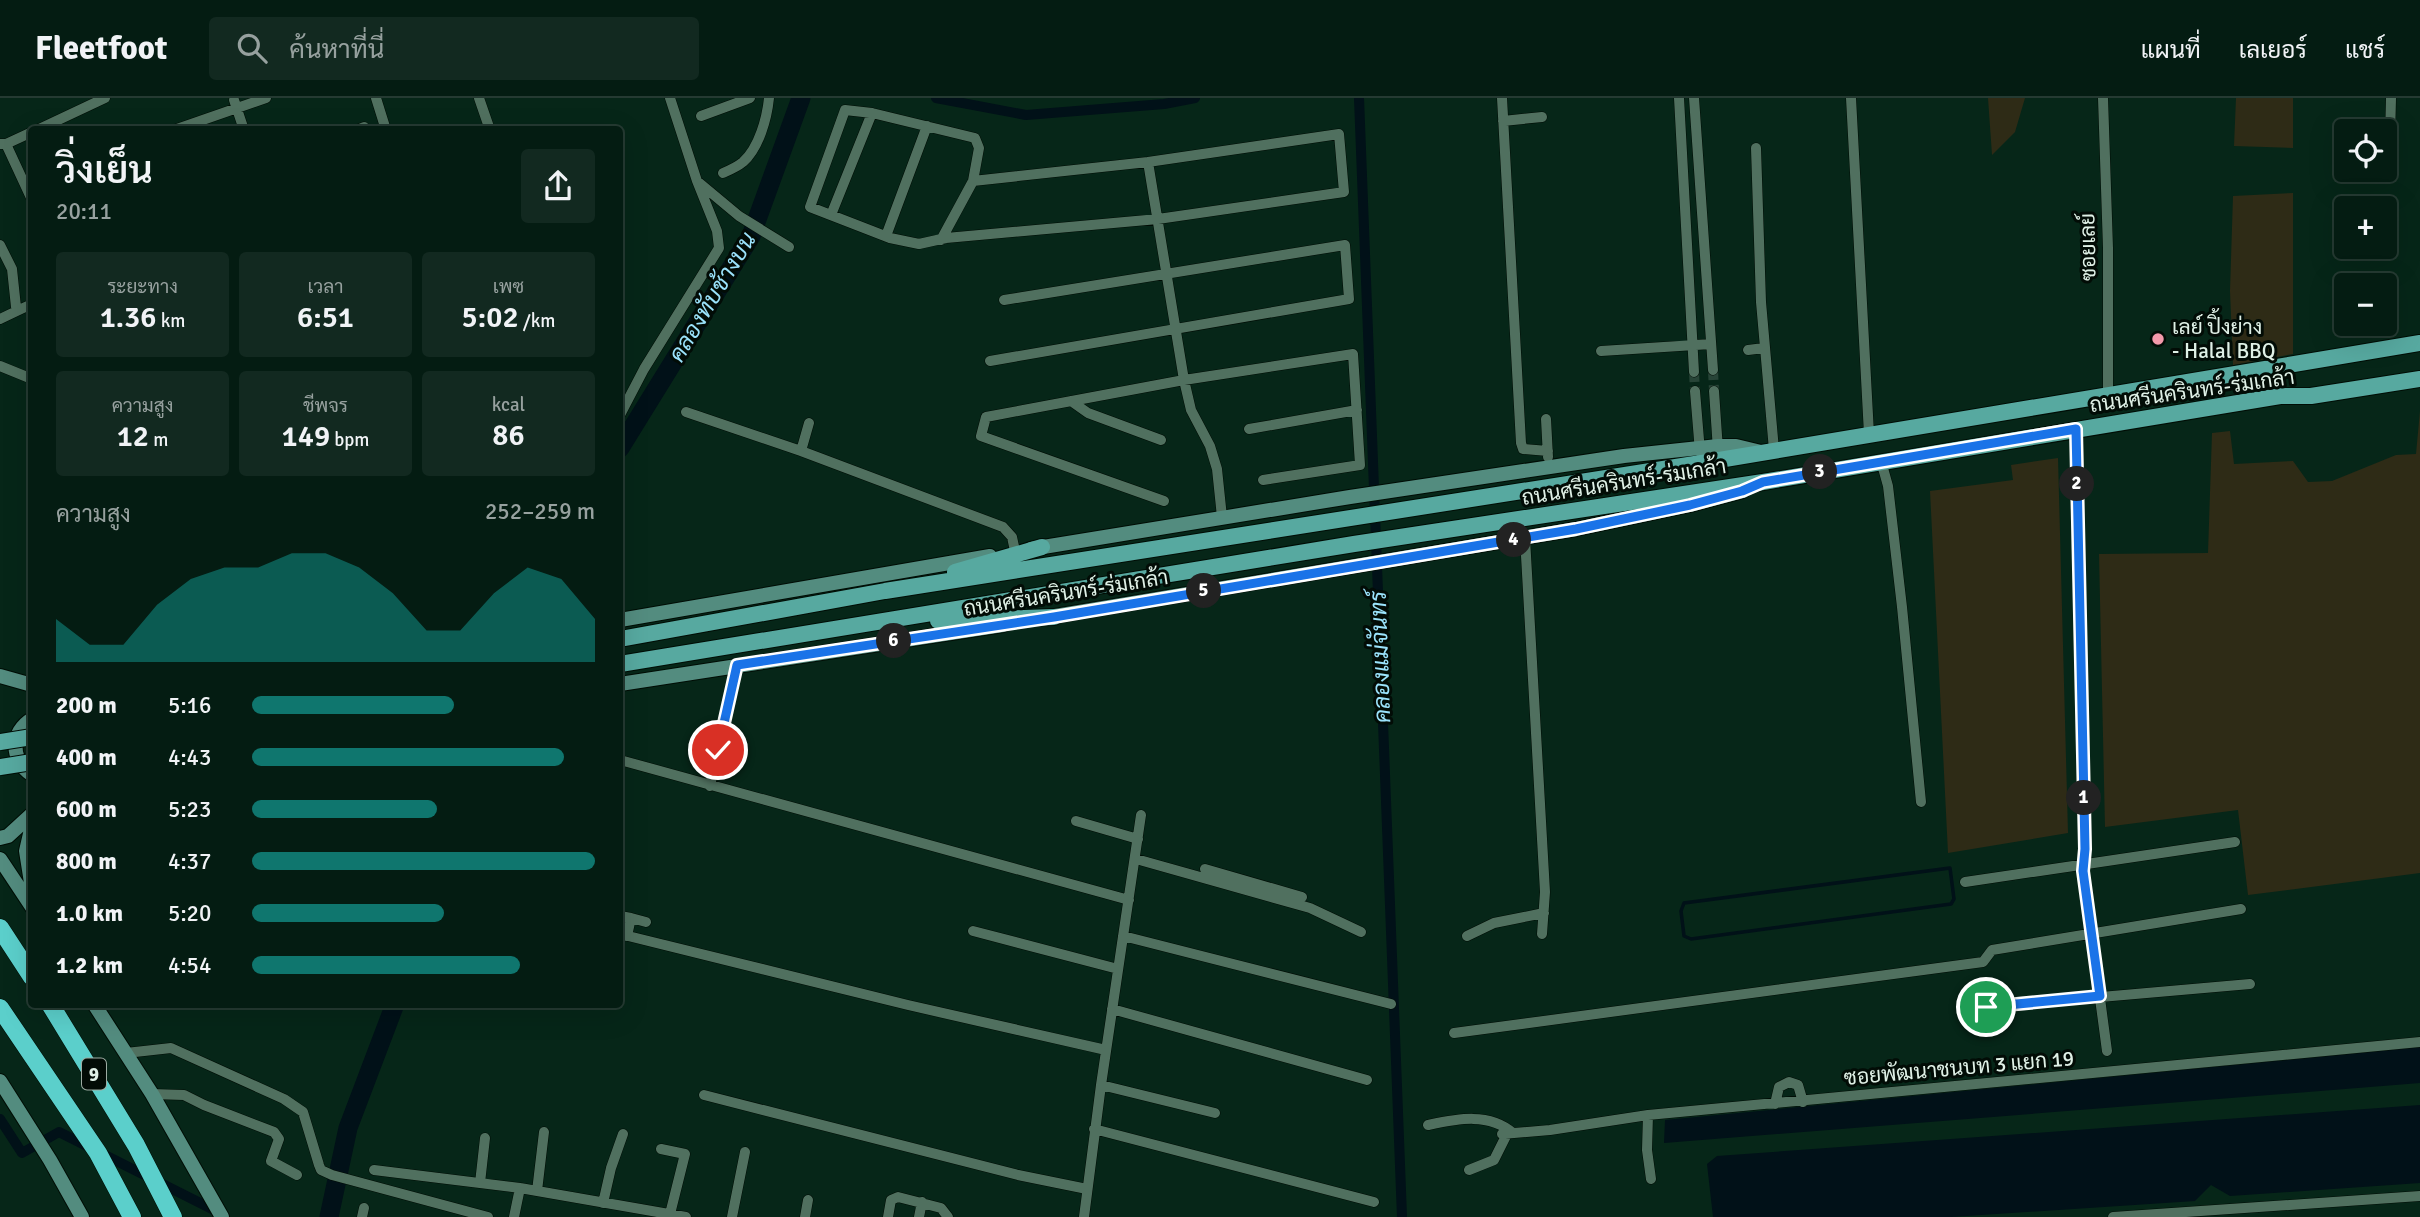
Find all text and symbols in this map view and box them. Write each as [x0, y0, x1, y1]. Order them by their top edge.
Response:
search box [209, 17, 699, 80]
text: Fleetfoot [35, 28, 167, 69]
icon: search [233, 29, 271, 67]
text: ค้นหาที่นี่ [289, 34, 384, 66]
text: แผนที่ [2141, 35, 2201, 65]
text: เลเยอร์ [2239, 35, 2307, 65]
text: แชร์ [2345, 35, 2385, 65]
map controls [2334, 119, 2397, 336]
button: locate [2334, 119, 2397, 182]
text: วิ่งเย็น [56, 147, 153, 194]
button: share [521, 149, 595, 223]
button: + [2334, 196, 2397, 259]
text: 20:11 [56, 197, 112, 226]
street label: ซอยเลย์ [2073, 213, 2102, 281]
water label: คลองทับช้างบน [662, 227, 763, 367]
button: − [2334, 273, 2397, 336]
text: ระยะทาง [107, 275, 178, 299]
text: เวลา [308, 275, 343, 299]
text: เพซ [493, 275, 524, 299]
text: 1.36 [100, 299, 157, 336]
text: 6:51 [297, 299, 354, 336]
text: 5:02 [462, 299, 519, 336]
place label: เลย์ ปิ้งย่าง - Halal BBQ [2172, 308, 2275, 364]
text: km [157, 309, 185, 333]
text: /km [519, 309, 555, 333]
marker: เลย์ ปิ้งย่าง - Halal BBQ [2150, 331, 2166, 347]
street label: ถนนศรีนครินทร์-ร่มเกล้า [2088, 363, 2296, 418]
text: kcal [492, 393, 525, 417]
text: ความสูง [112, 394, 173, 418]
text: ชีพจร [303, 394, 348, 418]
text: 86 [492, 417, 525, 454]
text: 12 [117, 418, 149, 455]
text: 149 [281, 418, 330, 455]
text: m [149, 428, 168, 452]
text: bpm [330, 428, 370, 452]
street label: ถนนศรีนครินทร์-ร่มเกล้า [1520, 452, 1728, 511]
pin: 3 [1802, 454, 1838, 490]
text: 3 [1814, 459, 1825, 483]
pin: 2 [2060, 466, 2094, 502]
text: 2 [2071, 471, 2082, 495]
text: 252–259 m [485, 497, 595, 526]
text: ความสูง [56, 500, 131, 529]
pin: 4 [1496, 522, 1532, 558]
text: 4 [1508, 527, 1519, 551]
street label: ถนนศรีนครินทร์-ร่มเกล้า [962, 563, 1170, 622]
pin: 5 [1186, 574, 1222, 608]
text: 5 [1198, 578, 1209, 602]
water label: คลองแม่จันทร์ [1362, 587, 1397, 724]
pin: 6 [876, 624, 912, 658]
text: 6 [888, 628, 899, 652]
text: 200 m [56, 691, 117, 720]
text: 5:16 [168, 691, 211, 720]
pin [688, 720, 748, 780]
icon: check [699, 731, 737, 769]
text: 400 m [56, 743, 117, 772]
text: 4:43 [168, 743, 211, 772]
pin: 1 [2066, 780, 2102, 816]
text: 1 [2078, 785, 2089, 809]
text: 600 m [56, 795, 117, 824]
text: 5:23 [168, 795, 211, 824]
text: 800 m [56, 847, 117, 876]
text: 4:37 [168, 847, 211, 876]
text: 1.0 km [56, 899, 123, 928]
text: 5:20 [168, 899, 211, 928]
text: 1.2 km [56, 951, 123, 980]
text: 4:54 [168, 951, 211, 980]
pin [1956, 977, 2016, 1037]
icon: arrive [1967, 988, 2005, 1026]
street label: ซอยพัฒนาชนบท 3 แยก 19 [1843, 1045, 2075, 1091]
road number: 9 [82, 1058, 106, 1090]

